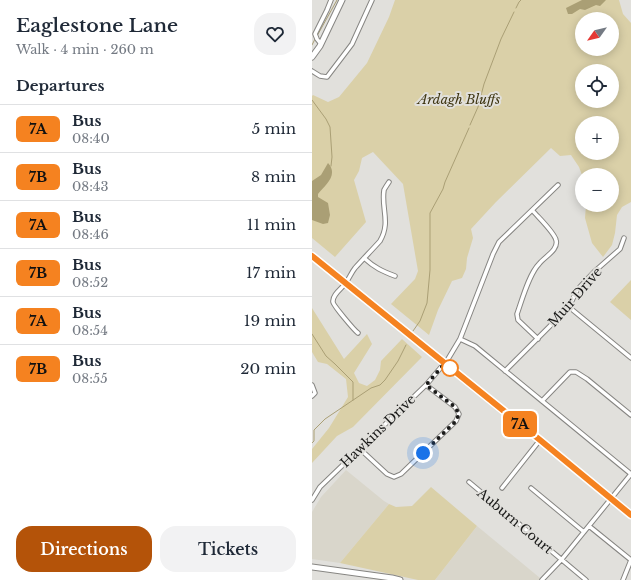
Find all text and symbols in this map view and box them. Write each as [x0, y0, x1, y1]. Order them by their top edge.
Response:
north arrow [575, 12, 619, 56]
map controls [575, 12, 619, 212]
button: heart [254, 13, 296, 55]
text: Eaglestone Lane [16, 14, 178, 37]
text: Walk · 4 min · 260 m [16, 41, 154, 58]
button: locate [575, 64, 619, 108]
text: Departures [16, 76, 105, 95]
park label: Ardagh Bluffs [416, 91, 500, 108]
text: Bus [72, 111, 102, 130]
button: + [575, 116, 619, 160]
text: 5 min [252, 119, 296, 138]
text: 7A [29, 120, 47, 138]
text: 08:40 [72, 130, 110, 147]
text: Bus [72, 159, 102, 178]
text: 8 min [251, 167, 296, 186]
text: 7B [29, 168, 47, 186]
button: − [575, 168, 619, 212]
text: 08:43 [72, 178, 108, 195]
text: Bus [72, 207, 102, 226]
text: 11 min [247, 215, 296, 234]
text: 7A [29, 216, 47, 234]
text: 08:46 [72, 226, 109, 243]
text: Bus [72, 255, 102, 274]
text: 17 min [246, 263, 296, 282]
text: 7B [29, 264, 47, 282]
street label: Muir Drive [544, 264, 606, 330]
text: 08:52 [72, 274, 108, 291]
text: Bus [72, 303, 102, 322]
text: 19 min [244, 311, 296, 330]
text: 7A [29, 312, 47, 330]
text: 08:54 [72, 322, 108, 339]
text: Bus [72, 351, 102, 370]
text: 20 min [240, 359, 296, 378]
unlabelled marker [441, 359, 459, 377]
text: 7B [29, 360, 47, 378]
text: 08:55 [72, 370, 108, 387]
street label: Hawkins Drive [337, 391, 419, 471]
line badge: 7A [502, 411, 538, 437]
text: 7A [511, 415, 529, 433]
your location [413, 443, 433, 463]
street label: Auburn Court [473, 484, 556, 558]
button: Directions [16, 526, 152, 572]
button: Tickets [160, 526, 296, 572]

